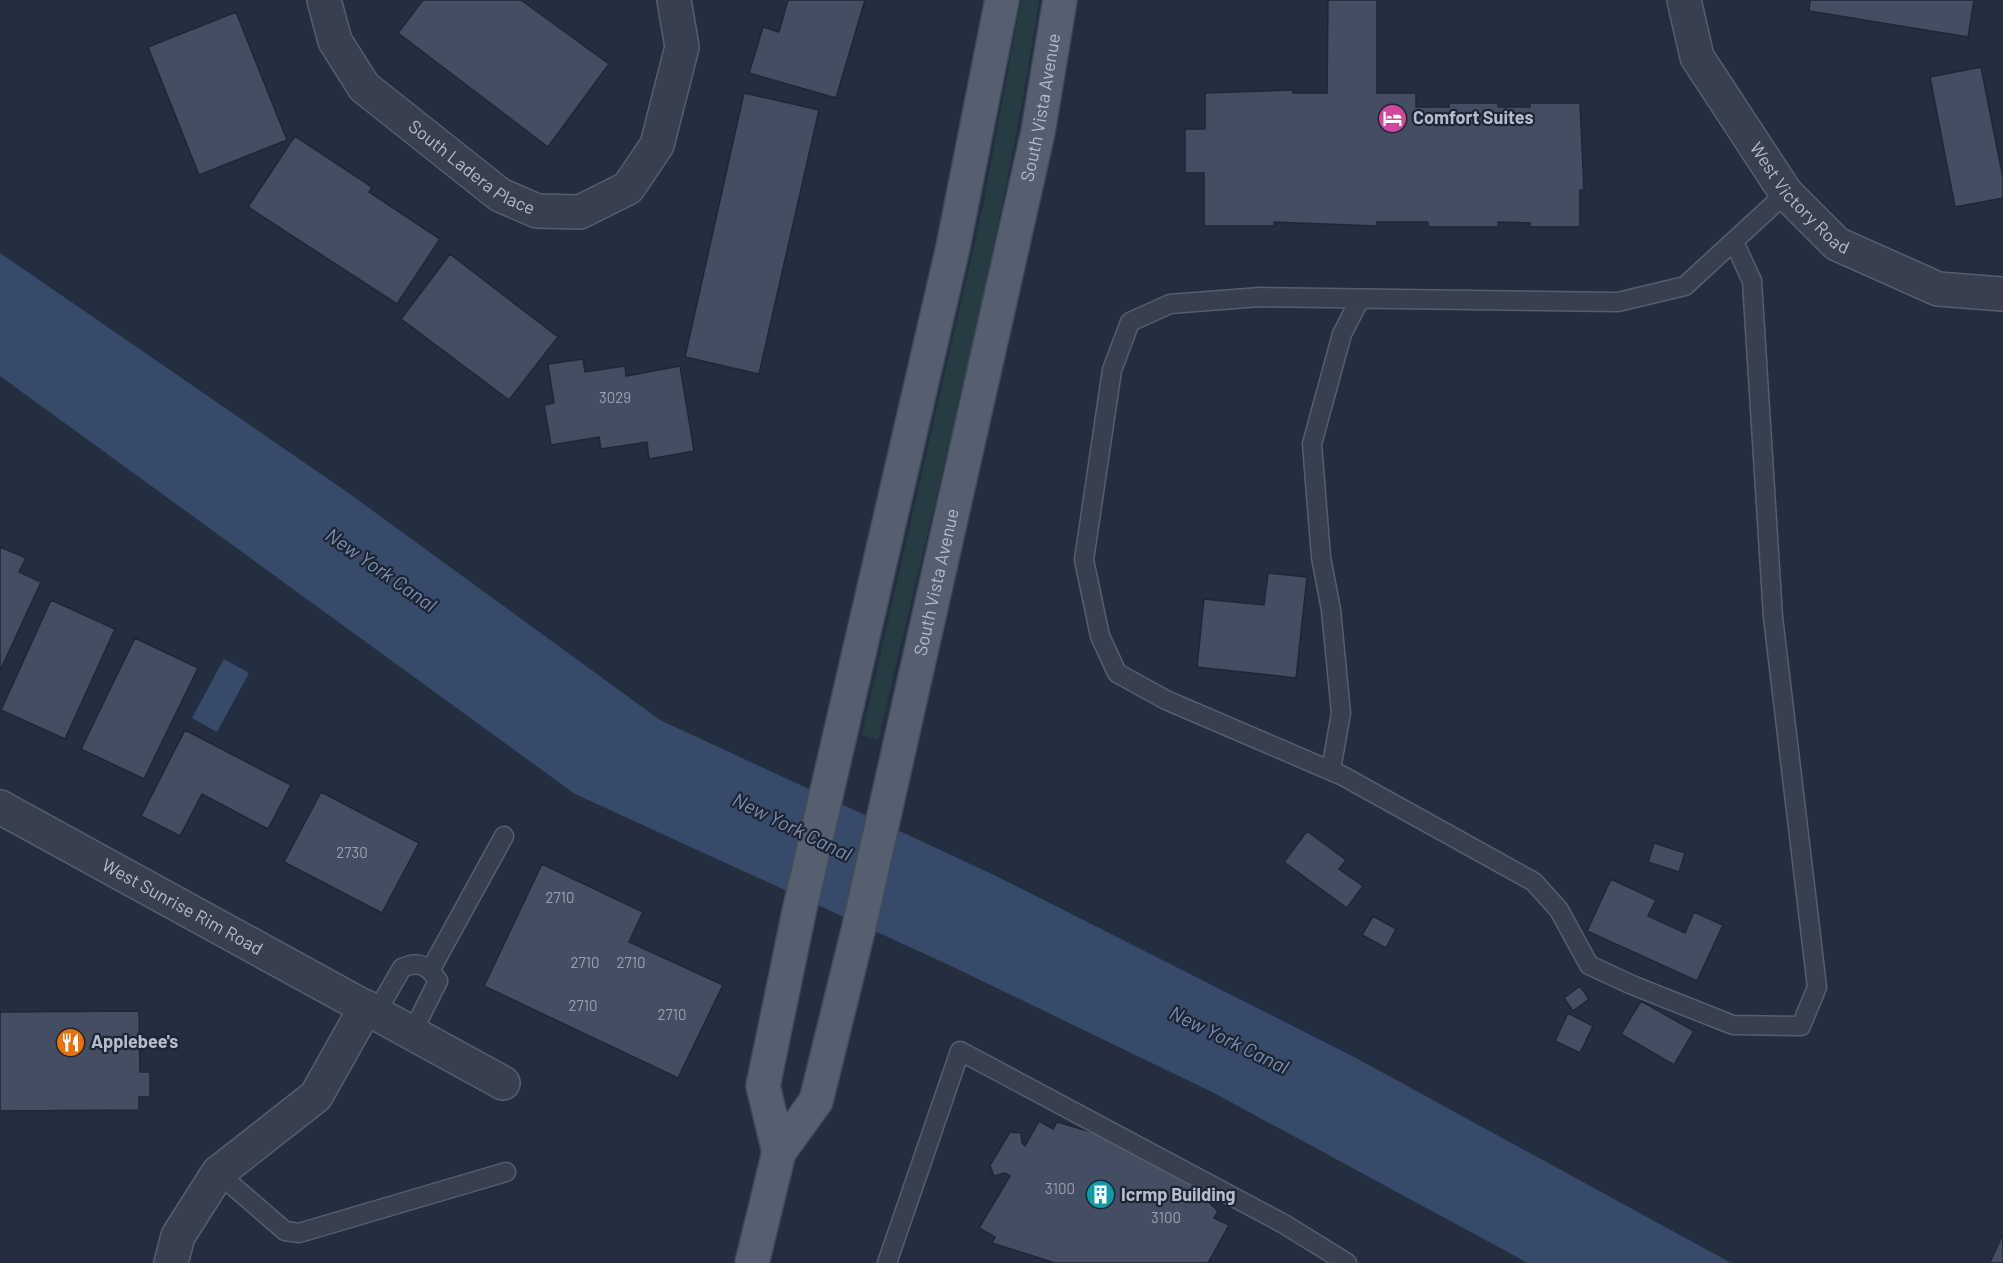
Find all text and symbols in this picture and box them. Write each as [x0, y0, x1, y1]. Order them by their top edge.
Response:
street label: South Vista Avenue [1015, 32, 1064, 184]
hotel icon: Comfort Suites [1376, 102, 1408, 134]
place label: Comfort Suites [1413, 106, 1533, 128]
street label: South Ladera Place [405, 115, 539, 219]
street label: West Victory Road [1746, 138, 1853, 258]
house number: 3029 [599, 388, 631, 406]
street label: South Vista Avenue [908, 506, 963, 658]
water label: New York Canal [322, 522, 442, 617]
water label: New York Canal [729, 787, 856, 866]
house number: 2730 [336, 843, 368, 861]
street label: West Sunrise Rim Road [99, 853, 267, 959]
house number: 2710 [546, 888, 574, 906]
house number: 2710 [571, 953, 599, 971]
house number: 2710 [617, 953, 645, 971]
house number: 2710 [569, 996, 597, 1014]
water label: New York Canal [1166, 1000, 1293, 1079]
house number: 2710 [658, 1005, 686, 1023]
restaurant icon: Applebee's [54, 1026, 86, 1058]
place label: Applebee's [91, 1030, 178, 1052]
house number: 3100 [1045, 1179, 1075, 1197]
building icon: Icrmp Building [1084, 1179, 1116, 1211]
place label: Icrmp Building [1121, 1183, 1236, 1205]
house number: 3100 [1151, 1208, 1181, 1226]

